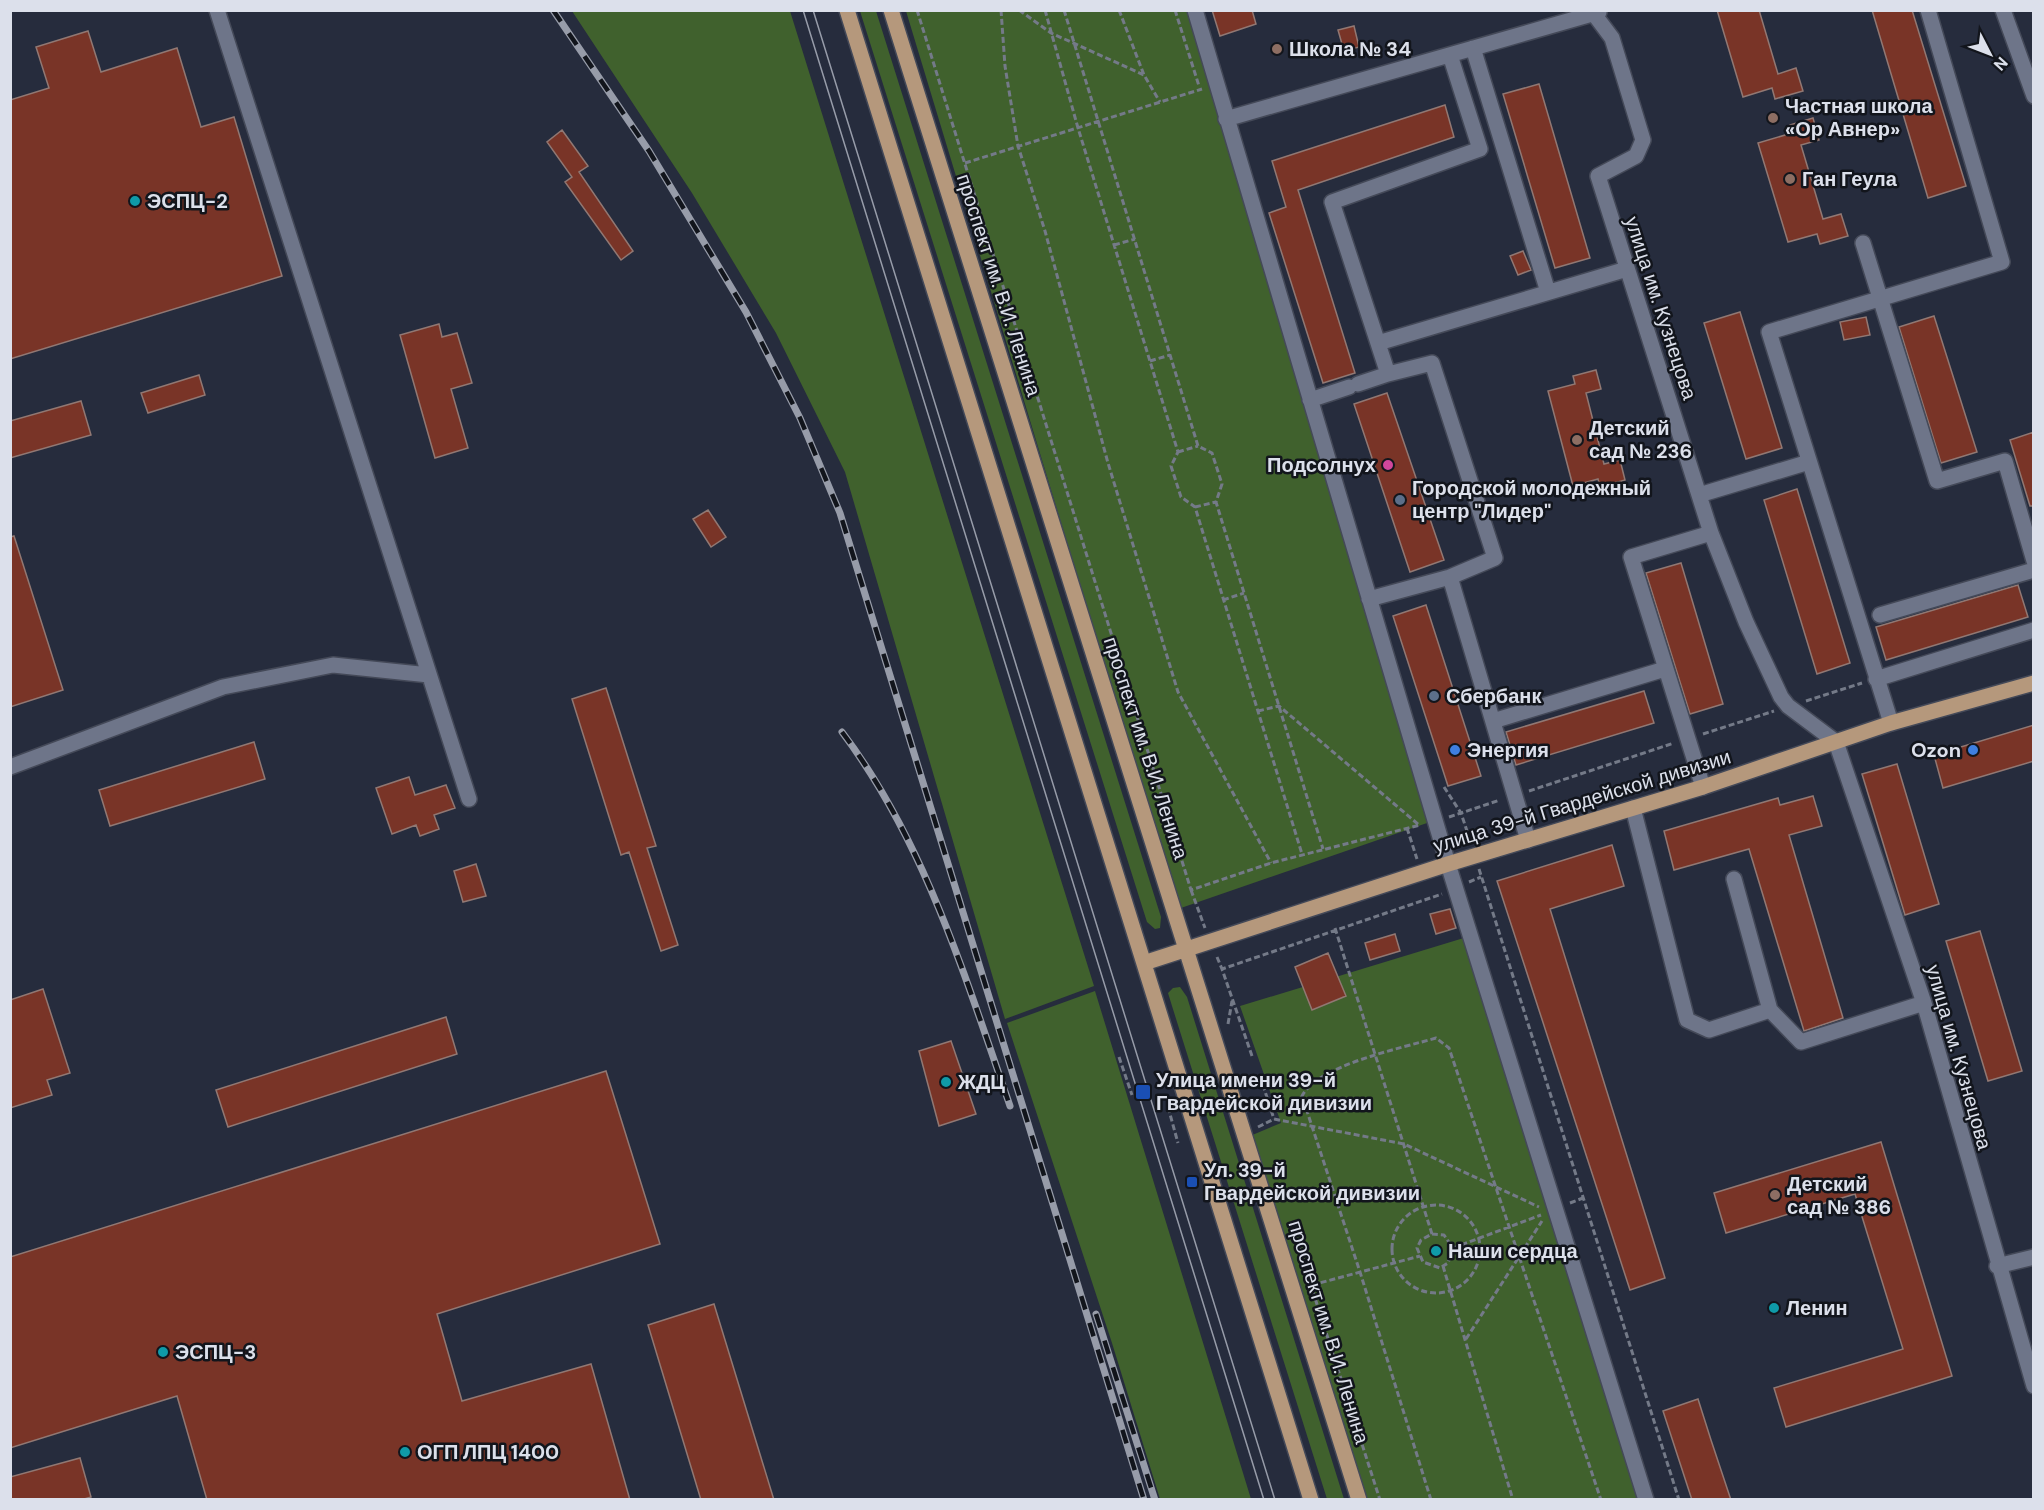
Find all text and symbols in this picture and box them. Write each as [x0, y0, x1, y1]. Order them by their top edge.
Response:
north arrow [1960, 24, 2020, 84]
place label: Школа № 34 [1289, 36, 1411, 62]
marker: Школа № 34 [1270, 42, 1284, 56]
text: N [1989, 52, 2012, 75]
place label: Частная школа «Ор Авнер» [1785, 93, 1934, 142]
marker: Частная школа «Ор Авнер» [1766, 111, 1780, 125]
place label: Ган Геула [1802, 166, 1898, 192]
street label: проспект им. В.И. Ленина [951, 171, 1048, 400]
marker: Ган Геула [1783, 172, 1797, 186]
place label: ЭСПЦ-2 [147, 188, 228, 214]
marker: ЭСПЦ-2 [128, 194, 142, 208]
street label: улица им. Кузнецова [1619, 213, 1703, 404]
place label: Детский сад № 236 [1589, 415, 1692, 464]
marker: Детский сад № 236 [1570, 433, 1584, 447]
place label: Подсолнух [1267, 452, 1376, 478]
marker: Подсолнух [1381, 458, 1395, 472]
place label: Городской молодежный центр "Лидер" [1412, 475, 1651, 524]
marker: Городской молодежный центр "Лидер" [1393, 493, 1407, 507]
street label: проспект им. В.И. Ленина [1098, 634, 1195, 863]
place label: Сбербанк [1446, 683, 1542, 709]
marker: Сбербанк [1427, 689, 1441, 703]
place label: Энергия [1467, 737, 1549, 763]
place label: Ozon [1911, 737, 1961, 763]
street label: улица 39-й Гвардейской дивизии [1430, 743, 1734, 859]
marker: Энергия [1448, 743, 1462, 757]
marker: Ozon [1966, 743, 1980, 757]
street label: улица им. Кузнецова [1920, 961, 1998, 1153]
place label: Улица имени 39-й Гвардейской дивизии [1156, 1067, 1372, 1116]
place label: ЖДЦ [957, 1069, 1005, 1095]
marker: ЖДЦ [939, 1075, 953, 1089]
marker: Улица имени 39-й Гвардейской дивизии [1134, 1083, 1152, 1101]
place label: Ул. 39-й Гвардейской дивизии [1204, 1157, 1420, 1206]
place label: Детский сад № 386 [1787, 1171, 1891, 1220]
marker: Ул. 39-й Гвардейской дивизии [1185, 1175, 1199, 1189]
marker: Детский сад № 386 [1768, 1188, 1782, 1202]
street label: проспект им. В.И. Ленина [1283, 1217, 1376, 1448]
place label: Наши сердца [1448, 1238, 1578, 1264]
marker: Наши сердца [1429, 1244, 1443, 1258]
place label: Ленин [1786, 1295, 1848, 1321]
marker: Ленин [1767, 1301, 1781, 1315]
place label: ЭСПЦ-3 [175, 1339, 256, 1365]
marker: ЭСПЦ-3 [156, 1345, 170, 1359]
place label: ОГП ЛПЦ 1400 [417, 1439, 559, 1465]
marker: ОГП ЛПЦ 1400 [398, 1445, 412, 1459]

